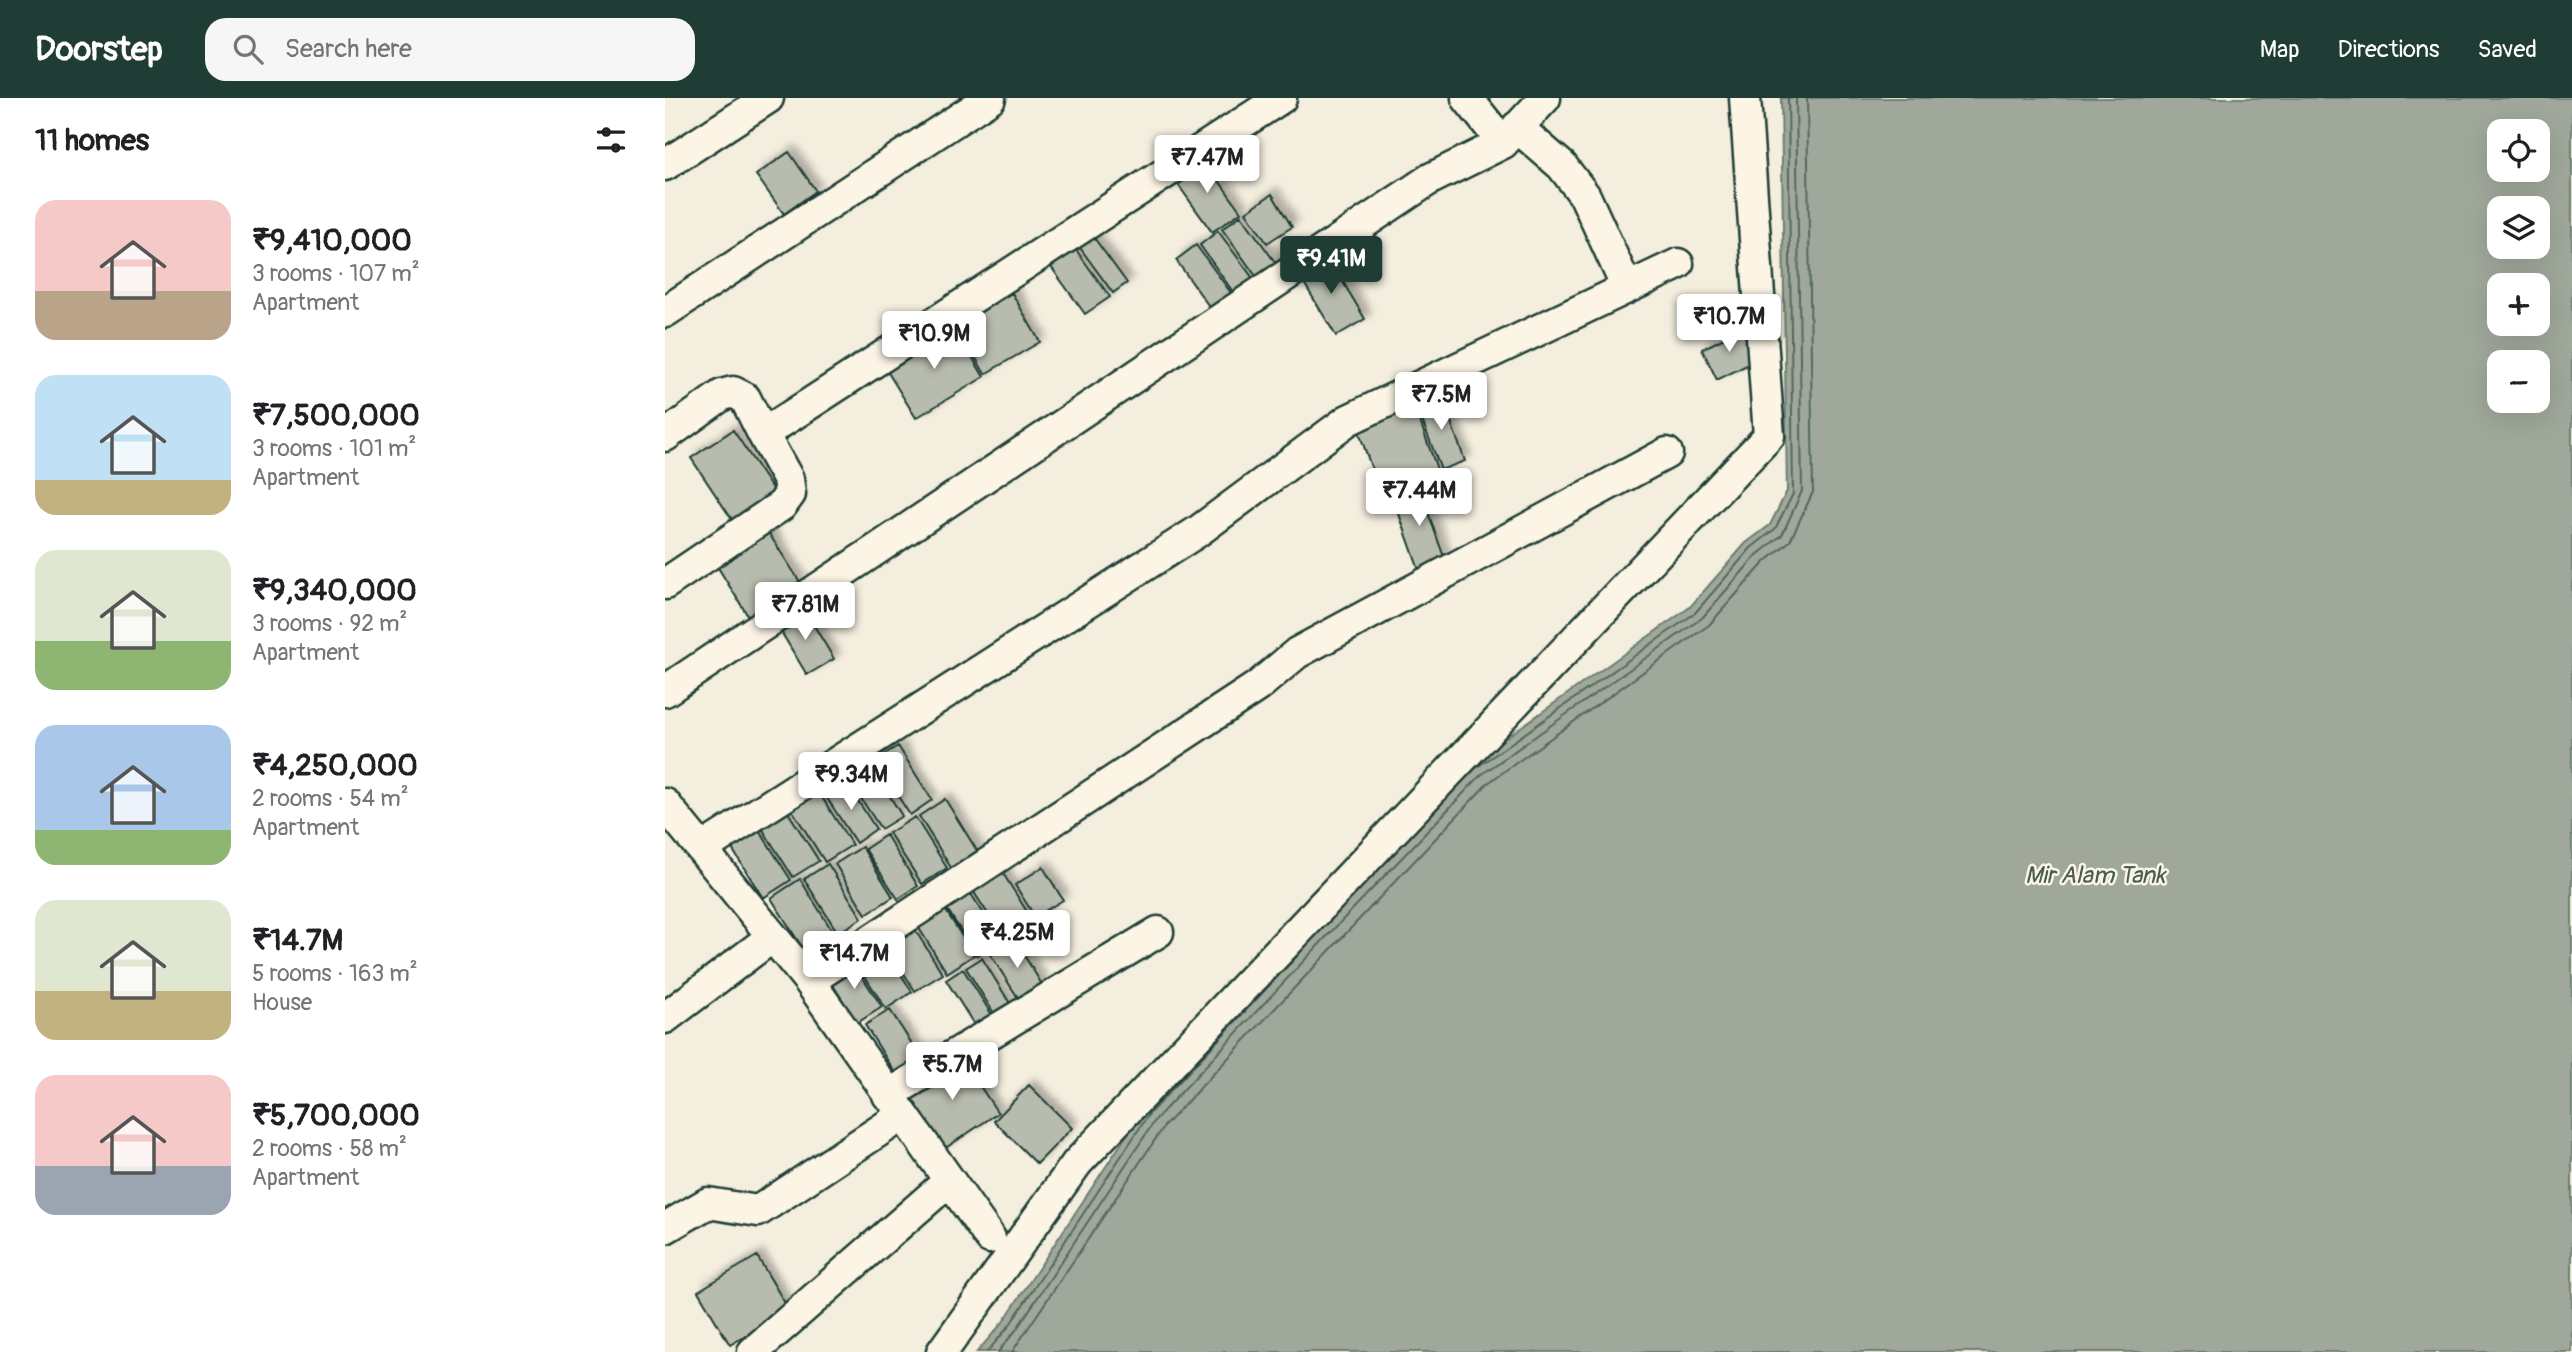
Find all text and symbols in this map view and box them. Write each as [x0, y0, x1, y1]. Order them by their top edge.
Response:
search box [205, 18, 695, 81]
text: Doorstep [35, 29, 163, 70]
icon: search [229, 30, 267, 68]
text: Search here [285, 33, 412, 65]
text: Map [2260, 35, 2300, 64]
text: Directions [2338, 35, 2439, 64]
text: Saved [2477, 35, 2537, 64]
map controls [2487, 119, 2550, 413]
button: locate [2487, 119, 2550, 182]
icon: filters [592, 121, 630, 159]
text: 11 homes [35, 122, 149, 159]
pin: ₹7.47M [1150, 136, 1264, 195]
text: ₹7.47M [1170, 143, 1244, 172]
button: layers [2487, 196, 2550, 259]
text: ₹9,410,000 [252, 222, 412, 259]
icon: home [91, 228, 175, 312]
pin: ₹9.41M [1274, 236, 1388, 296]
text: ₹9.41M [1296, 244, 1366, 273]
text: 3 rooms · 107 m² [252, 259, 420, 288]
button: + [2487, 273, 2550, 336]
text: Apartment [252, 288, 359, 317]
pin: ₹10.7M [1672, 294, 1786, 354]
text: ₹10.7M [1693, 302, 1765, 331]
pin: ₹10.9M [877, 312, 991, 371]
text: ₹10.9M [898, 319, 970, 348]
button: − [2487, 350, 2550, 413]
pin: ₹7.5M [1392, 372, 1490, 432]
text: ₹7.5M [1411, 380, 1471, 409]
text: ₹7,500,000 [252, 397, 420, 434]
icon: home [91, 403, 175, 487]
text: 3 rooms · 101 m² [252, 434, 416, 463]
text: Apartment [252, 463, 359, 492]
pin: ₹7.44M [1362, 468, 1476, 528]
text: ₹7.44M [1382, 476, 1456, 505]
text: ₹9,340,000 [252, 572, 417, 609]
icon: home [91, 578, 175, 662]
pin: ₹7.81M [748, 582, 862, 642]
text: ₹7.81M [771, 590, 839, 619]
text: 3 rooms · 92 m² [252, 609, 407, 638]
text: Apartment [252, 638, 359, 667]
text: ₹4,250,000 [252, 747, 418, 784]
pin: ₹9.34M [794, 752, 908, 812]
icon: home [91, 753, 175, 837]
text: ₹9.34M [814, 760, 888, 789]
text: 2 rooms · 54 m² [252, 784, 409, 813]
text: Apartment [252, 813, 359, 842]
water label: Mir Alam Tank [2025, 861, 2167, 890]
pin: ₹4.25M [960, 910, 1074, 970]
text: ₹4.25M [980, 918, 1054, 947]
text: ₹14.7M [252, 922, 343, 959]
icon: home [91, 928, 175, 1012]
pin: ₹14.7M [797, 932, 911, 991]
text: ₹14.7M [819, 939, 889, 968]
text: 5 rooms · 163 m² [252, 959, 418, 988]
text: House [252, 988, 312, 1017]
pin: ₹5.7M [903, 1042, 1001, 1102]
text: ₹5.7M [922, 1050, 982, 1079]
text: ₹5,700,000 [252, 1097, 420, 1134]
icon: home [91, 1103, 175, 1187]
text: 2 rooms · 58 m² [252, 1134, 407, 1163]
text: Apartment [252, 1163, 359, 1192]

